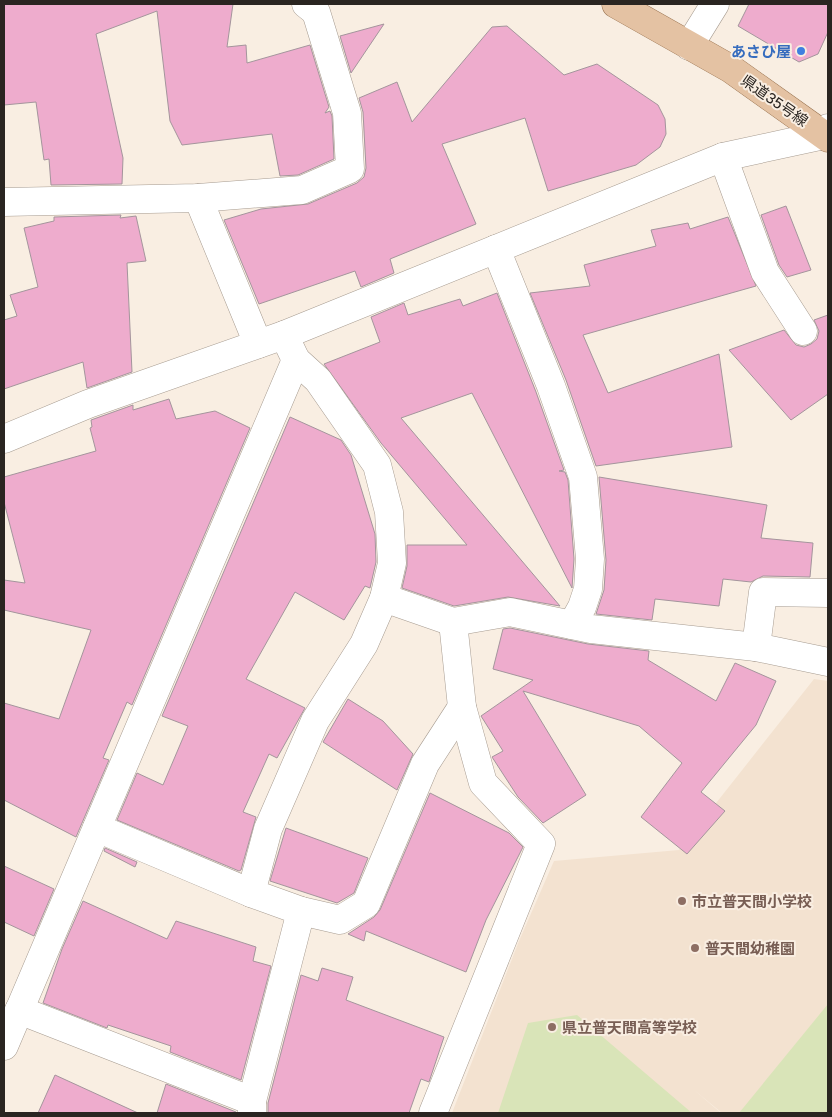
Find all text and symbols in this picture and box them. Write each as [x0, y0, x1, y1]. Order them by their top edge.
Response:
place label: あさひ屋 [731, 42, 791, 60]
marker: あさひ屋 [795, 45, 807, 57]
street label: 県道35号線 [738, 70, 812, 130]
place label: 市立普天間小学校 [692, 892, 812, 910]
marker: 市立普天間小学校 [676, 895, 688, 907]
place label: 普天間幼稚園 [705, 939, 795, 957]
marker: 普天間幼稚園 [689, 942, 701, 954]
place label: 県立普天間高等学校 [562, 1018, 697, 1036]
marker: 県立普天間高等学校 [546, 1021, 558, 1033]

